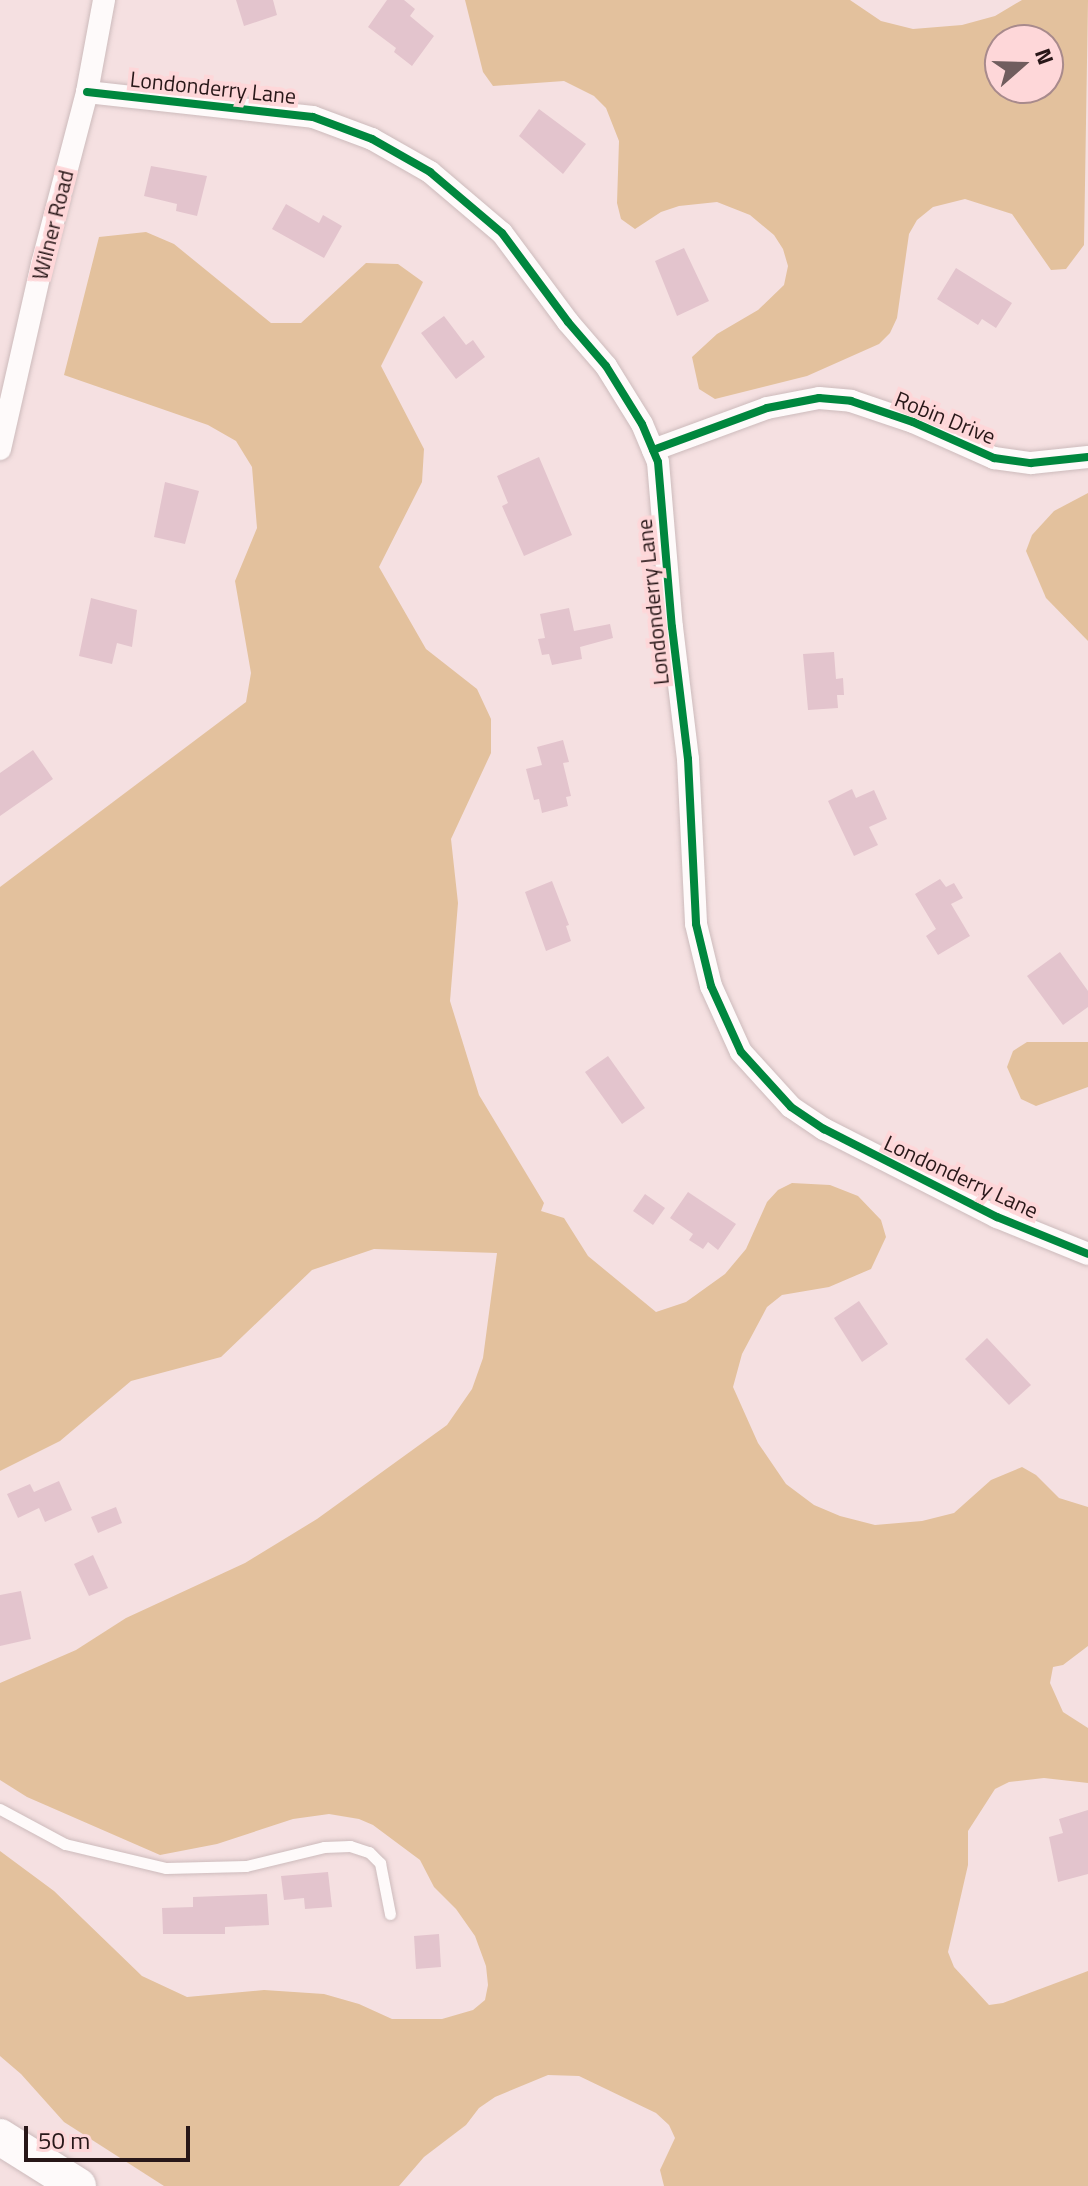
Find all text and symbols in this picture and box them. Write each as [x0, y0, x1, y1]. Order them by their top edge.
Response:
north arrow [984, 24, 1064, 104]
text: N [1026, 43, 1063, 69]
street label: Londonderry Lane [129, 66, 297, 110]
street label: Wilner Road [27, 167, 79, 283]
street label: Robin Drive [891, 386, 999, 450]
street label: Londonderry Lane [631, 518, 675, 686]
street label: Londonderry Lane [880, 1130, 1042, 1224]
scale bar [28, 2110, 194, 2160]
text: 50 m [38, 2122, 90, 2158]

